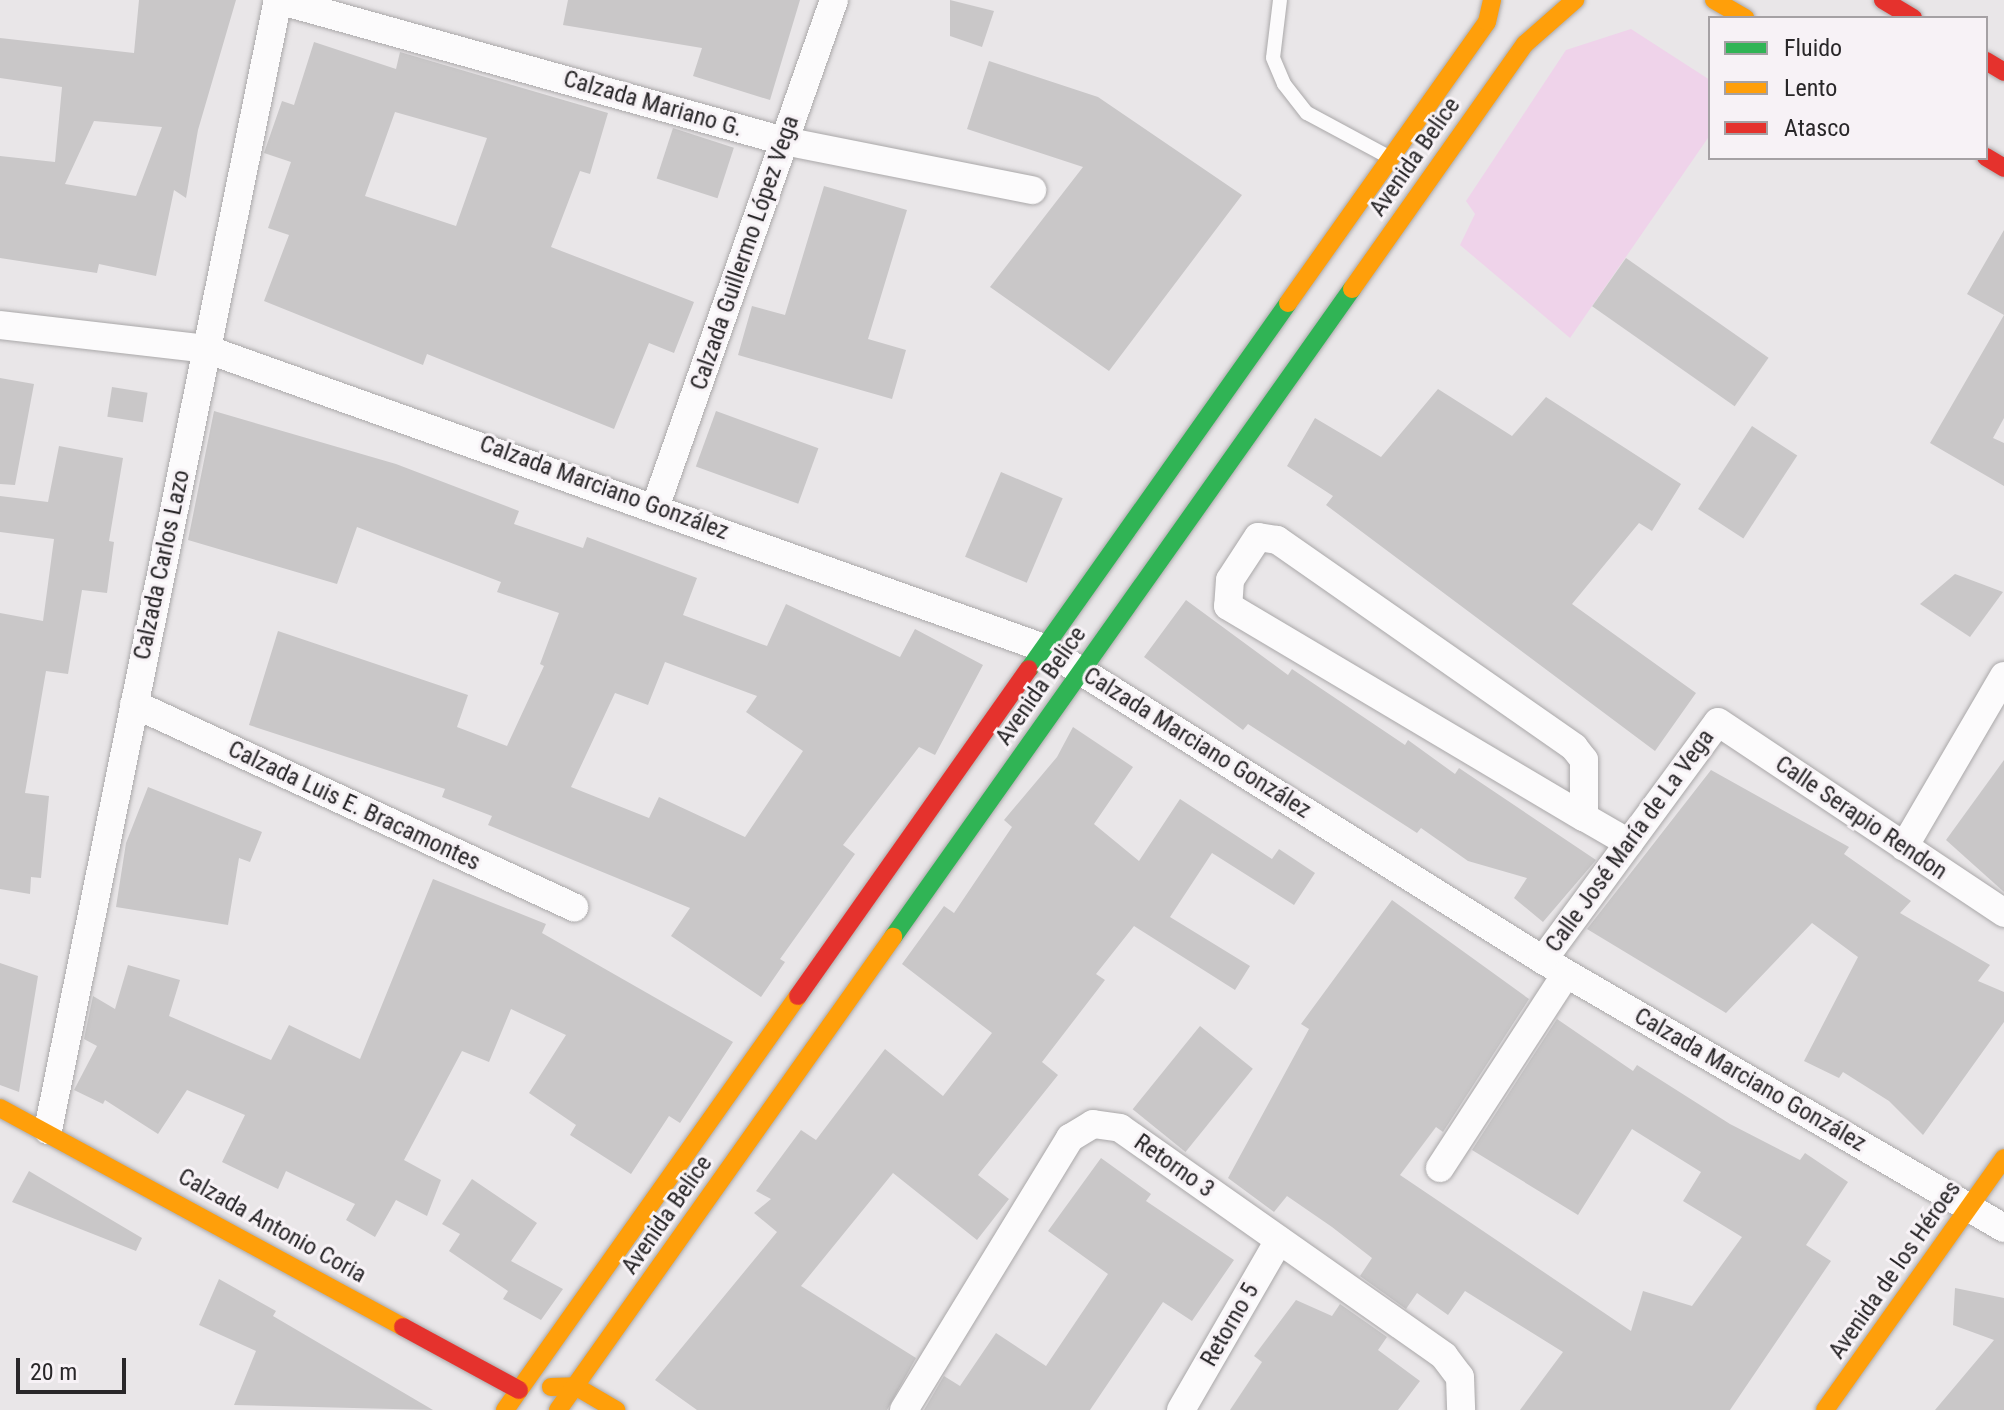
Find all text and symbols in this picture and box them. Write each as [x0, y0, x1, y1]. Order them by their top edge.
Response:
legend [1708, 16, 1988, 160]
text: Fluido [1784, 34, 1842, 62]
street label: Calzada Mariano G. [560, 65, 746, 143]
text: Lento [1784, 74, 1837, 102]
street label: Avenida Belice [1364, 92, 1466, 222]
street label: Calzada Guillermo López Vega [684, 112, 806, 394]
text: Atasco [1784, 114, 1850, 142]
street label: Calzada Marciano González [476, 430, 732, 546]
street label: Calzada Carlos Lazo [128, 467, 196, 663]
street label: Avenida Belice [990, 621, 1092, 751]
street label: Calzada Marciano González [1078, 661, 1316, 825]
street label: Calle José María de La Vega [1539, 724, 1721, 958]
street label: Calzada Luis E. Bracamontes [223, 735, 485, 877]
street label: Calle Serapio Rendon [1770, 750, 1952, 886]
street label: Calzada Marciano González [1629, 1002, 1871, 1158]
street label: Retorno 3 [1128, 1128, 1220, 1204]
street label: Avenida Belice [616, 1150, 718, 1280]
street label: Calzada Antonio Coria [173, 1162, 371, 1290]
street label: Avenida de los Héroes [1823, 1175, 1967, 1365]
street label: Retorno 5 [1195, 1278, 1265, 1372]
scale bar [20, 1342, 130, 1392]
text: 20 m [30, 1358, 77, 1386]

